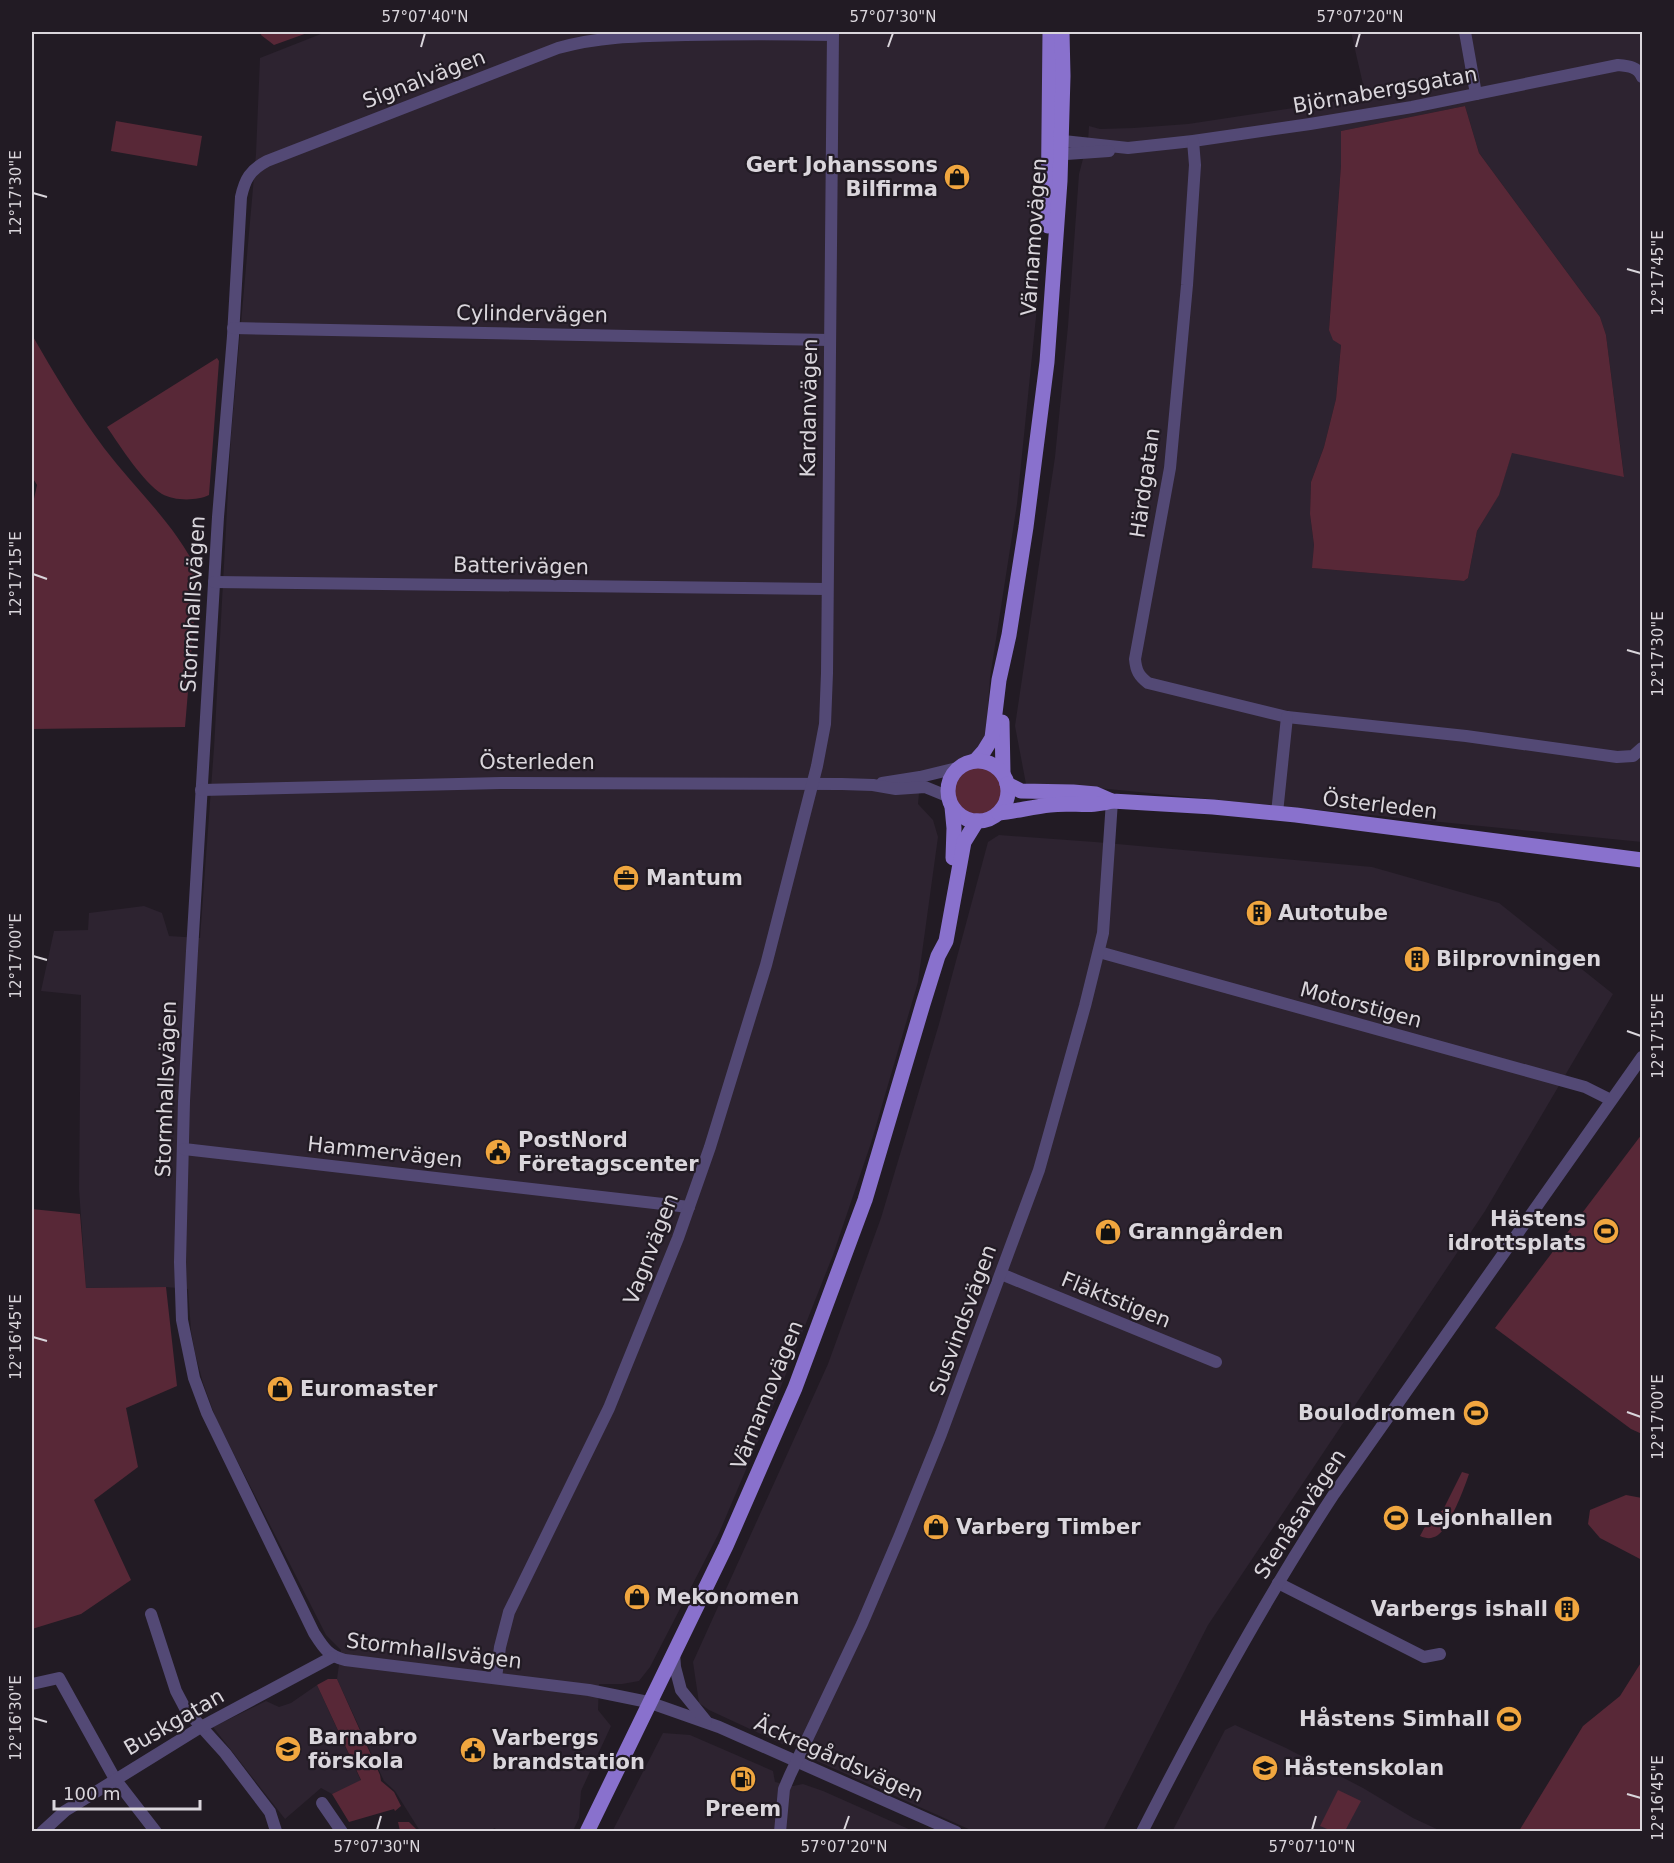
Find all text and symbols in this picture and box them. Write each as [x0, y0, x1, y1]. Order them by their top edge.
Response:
text: 57°07'40"N [381, 8, 469, 26]
text: 57°07'30"N [849, 8, 937, 26]
text: 57°07'20"N [1316, 8, 1404, 26]
street label: Signalvägen [359, 45, 489, 113]
street label: Björnabergsgatan [1291, 62, 1479, 118]
text: 12°17'30"E [7, 150, 25, 236]
place label: Gert Johanssons Bilfirma [746, 153, 938, 201]
street label: Värnamovägen [1017, 157, 1051, 317]
shop icon: Gert Johanssons Bilfirma [942, 162, 972, 192]
text: 12°17'45"E [1649, 230, 1667, 316]
street label: Cylindervägen [456, 301, 608, 327]
street label: Kardanvägen [796, 338, 822, 478]
street label: Härdgatan [1125, 426, 1165, 540]
street label: Stormhallsvägen [176, 515, 210, 693]
text: 12°17'15"E [7, 531, 25, 617]
street label: Batterivägen [453, 553, 589, 579]
text: 12°17'30"E [1649, 611, 1667, 697]
street label: Österleden [479, 749, 595, 774]
street label: Österleden [1321, 785, 1439, 824]
office icon: Mantum [611, 863, 641, 893]
place label: Mantum [646, 866, 743, 890]
building icon: Autotube [1244, 898, 1274, 928]
place label: Autotube [1278, 901, 1388, 925]
text: 12°17'00"E [7, 913, 25, 999]
building icon: Bilprovningen [1402, 944, 1432, 974]
place label: Bilprovningen [1436, 947, 1601, 971]
street label: Motorstigen [1297, 977, 1425, 1033]
text: 12°17'15"E [1649, 993, 1667, 1079]
street label: Stormhallsvägen [151, 1000, 181, 1178]
place label: PostNord Företagscenter [518, 1128, 699, 1176]
street label: Hammervägen [306, 1132, 464, 1172]
public building icon: PostNord Företagscenter [483, 1137, 513, 1167]
street label: Vagnvägen [619, 1190, 683, 1308]
place label: Hästens idrottsplats [1447, 1207, 1586, 1255]
sports icon: Hästens idrottsplats [1591, 1216, 1621, 1246]
shop icon: Granngården [1093, 1217, 1123, 1247]
place label: Granngården [1128, 1219, 1283, 1244]
street label: Susvindsvägen [925, 1242, 1001, 1398]
street label: Fläktstigen [1058, 1267, 1174, 1333]
text: 12°16'45"E [7, 1294, 25, 1380]
street label: Värnamovägen [726, 1317, 808, 1473]
shop icon: Euromaster [265, 1374, 295, 1404]
text: 12°17'00"E [1649, 1374, 1667, 1460]
place label: Euromaster [300, 1377, 438, 1401]
sports icon: Boulodromen [1461, 1398, 1491, 1428]
place label: Boulodromen [1298, 1401, 1456, 1425]
street label: Stenåsavägen [1248, 1444, 1351, 1583]
sports icon: Lejonhallen [1381, 1503, 1411, 1533]
place label: Lejonhallen [1416, 1506, 1553, 1530]
shop icon: Varberg Timber [921, 1512, 951, 1542]
place label: Varberg Timber [956, 1515, 1141, 1539]
shop icon: Mekonomen [622, 1582, 652, 1612]
place label: Mekonomen [656, 1585, 799, 1609]
building icon: Varbergs ishall [1552, 1594, 1582, 1624]
place label: Varbergs ishall [1371, 1597, 1548, 1621]
street label: Stormhallsvägen [345, 1628, 523, 1674]
text: 12°16'30"E [7, 1675, 25, 1761]
street label: Buskgatan [120, 1684, 228, 1760]
sports icon: Håstens Simhall [1494, 1704, 1524, 1734]
place label: Håstens Simhall [1299, 1706, 1490, 1731]
street label: Äckregårdsvägen [751, 1710, 928, 1807]
place label: Barnabro förskola [308, 1725, 417, 1773]
place label: Varbergs brandstation [492, 1726, 645, 1774]
school or university icon: Barnabro förskola [273, 1734, 303, 1764]
public building icon: Varbergs brandstation [458, 1735, 488, 1765]
school or university icon: Håstenskolan [1250, 1753, 1280, 1783]
place label: Håstenskolan [1284, 1755, 1444, 1780]
text: 12°16'45"E [1649, 1755, 1667, 1841]
fuel station icon: Preem [728, 1764, 758, 1794]
scale bar [54, 1773, 200, 1811]
text: 100 m [63, 1783, 121, 1804]
place label: Preem [705, 1797, 781, 1821]
text: 57°07'30"N [333, 1838, 421, 1856]
text: 57°07'20"N [800, 1838, 888, 1856]
text: 57°07'10"N [1268, 1838, 1356, 1856]

